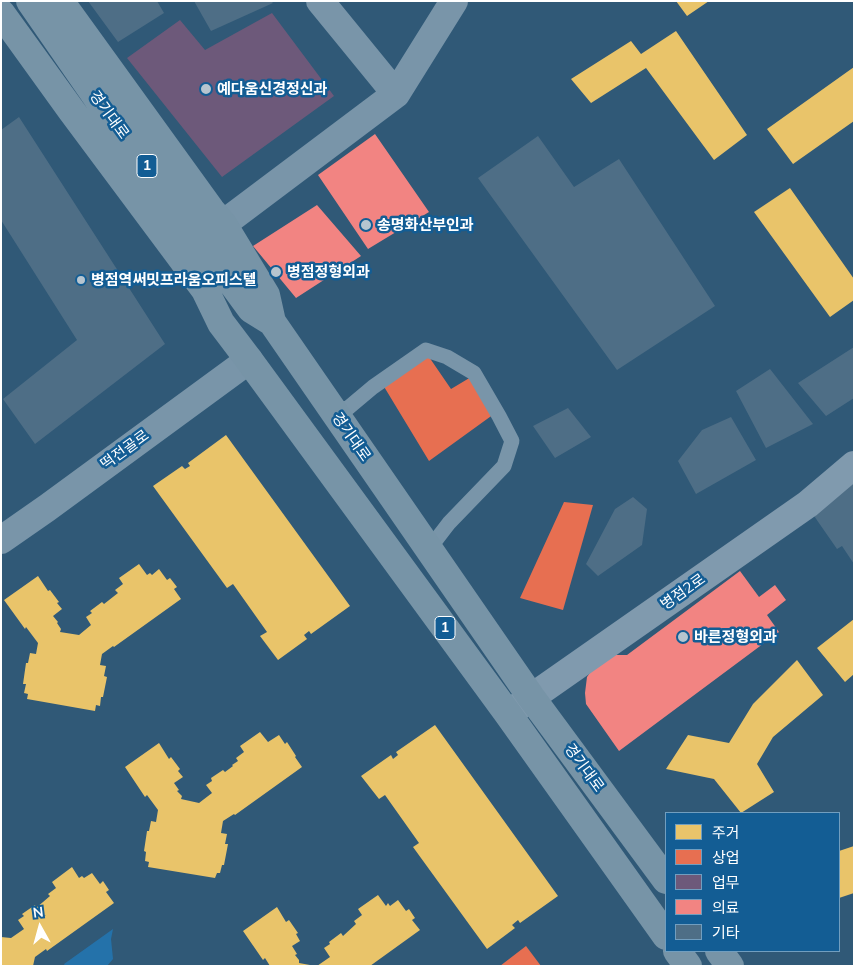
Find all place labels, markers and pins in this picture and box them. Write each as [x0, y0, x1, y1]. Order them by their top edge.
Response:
place label: 예다움신경정신과 [217, 80, 327, 98]
marker: 예다움신경정신과 [199, 82, 213, 96]
place label: 송명화산부인과 [377, 216, 474, 234]
marker: 송명화산부인과 [359, 218, 373, 232]
place label: 병점정형외과 [287, 263, 370, 281]
marker: 병점정형외과 [269, 265, 283, 279]
place label: 병점역써밋프라움오피스텔 [91, 271, 257, 289]
marker: 병점역써밋프라움오피스텔 [75, 274, 87, 286]
place label: 바른정형외과 [694, 628, 777, 646]
marker: 바른정형외과 [676, 630, 690, 644]

